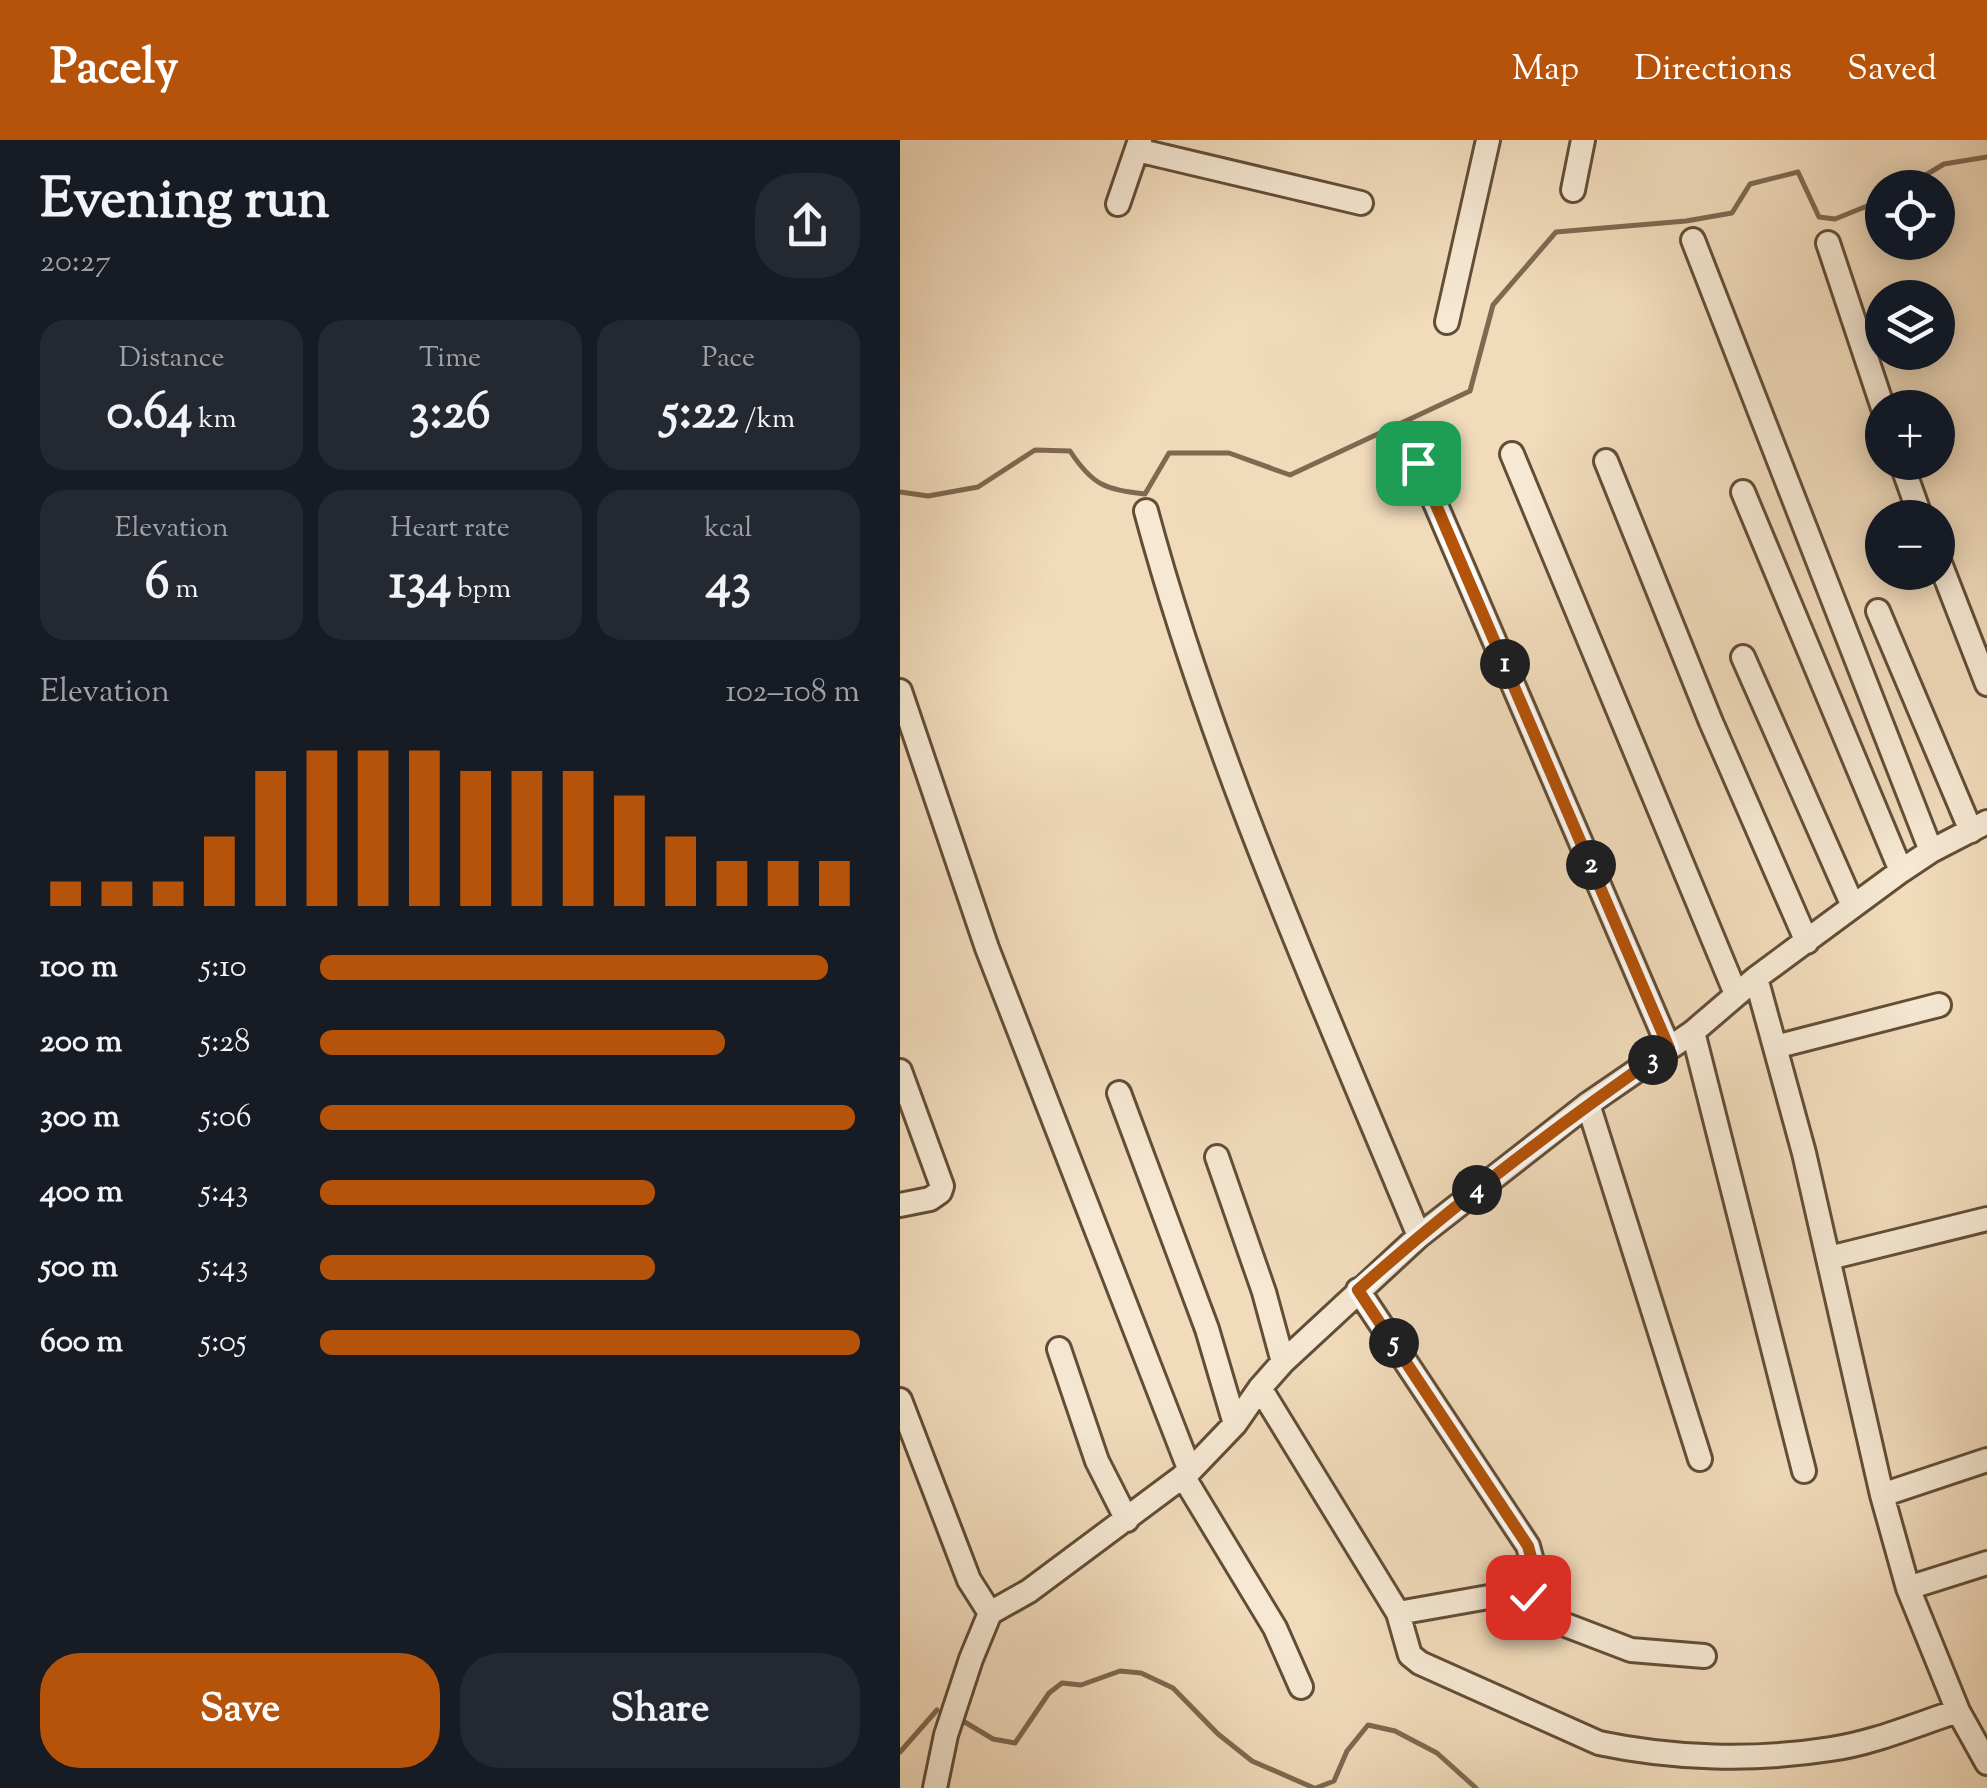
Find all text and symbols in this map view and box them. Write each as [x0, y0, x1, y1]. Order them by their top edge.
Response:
text: Pacely [50, 36, 179, 105]
text: Map [1512, 45, 1579, 96]
text: Directions [1634, 45, 1792, 96]
text: Saved [1847, 45, 1937, 96]
text: Evening run [40, 163, 329, 242]
map controls [1865, 170, 1955, 590]
button: locate [1865, 170, 1955, 260]
button: share [755, 173, 860, 278]
text: 20:27 [40, 240, 111, 286]
button: layers [1865, 280, 1955, 370]
text: Distance [119, 339, 224, 379]
text: Time [419, 339, 481, 379]
text: Pace [702, 339, 755, 379]
text: 0.64 [107, 379, 192, 451]
text: 3:26 [409, 379, 491, 451]
text: 5:22 [662, 379, 738, 451]
button: + [1865, 390, 1955, 480]
text: km [192, 400, 237, 440]
text: /km [738, 400, 795, 440]
pin [1376, 421, 1461, 506]
icon: arrive [1391, 436, 1446, 491]
button: − [1865, 500, 1955, 590]
text: Elevation [115, 509, 228, 549]
text: Heart rate [390, 509, 510, 549]
text: kcal [704, 509, 752, 549]
text: 6 [145, 549, 170, 621]
text: 134 [389, 549, 451, 621]
text: 43 [706, 549, 751, 621]
text: m [170, 570, 199, 610]
text: bpm [451, 570, 511, 610]
pin: 1 [1480, 639, 1530, 689]
text: 1 [1500, 644, 1510, 684]
text: Elevation [40, 670, 170, 716]
text: 102–108 m [725, 670, 860, 716]
pin: 2 [1566, 840, 1616, 890]
text: 2 [1584, 845, 1598, 885]
text: 100 m [40, 945, 118, 991]
text: 5:10 [200, 945, 247, 991]
text: 200 m [40, 1020, 122, 1066]
text: 5:28 [200, 1020, 250, 1066]
pin: 3 [1628, 1035, 1678, 1085]
text: 3 [1647, 1040, 1659, 1080]
text: 300 m [40, 1095, 120, 1141]
text: 5:06 [200, 1095, 252, 1141]
pin: 4 [1452, 1165, 1502, 1215]
text: 400 m [40, 1170, 123, 1216]
text: 5:43 [200, 1170, 248, 1216]
text: 4 [1470, 1170, 1484, 1210]
text: 500 m [40, 1245, 118, 1291]
text: 5:43 [200, 1245, 248, 1291]
pin: 5 [1369, 1318, 1419, 1368]
text: 600 m [40, 1320, 123, 1366]
text: 5:05 [200, 1320, 247, 1366]
text: 5 [1389, 1323, 1399, 1363]
pin [1486, 1555, 1571, 1640]
icon: check [1501, 1570, 1556, 1625]
button: Save [40, 1653, 440, 1768]
button: Share [460, 1653, 860, 1768]

